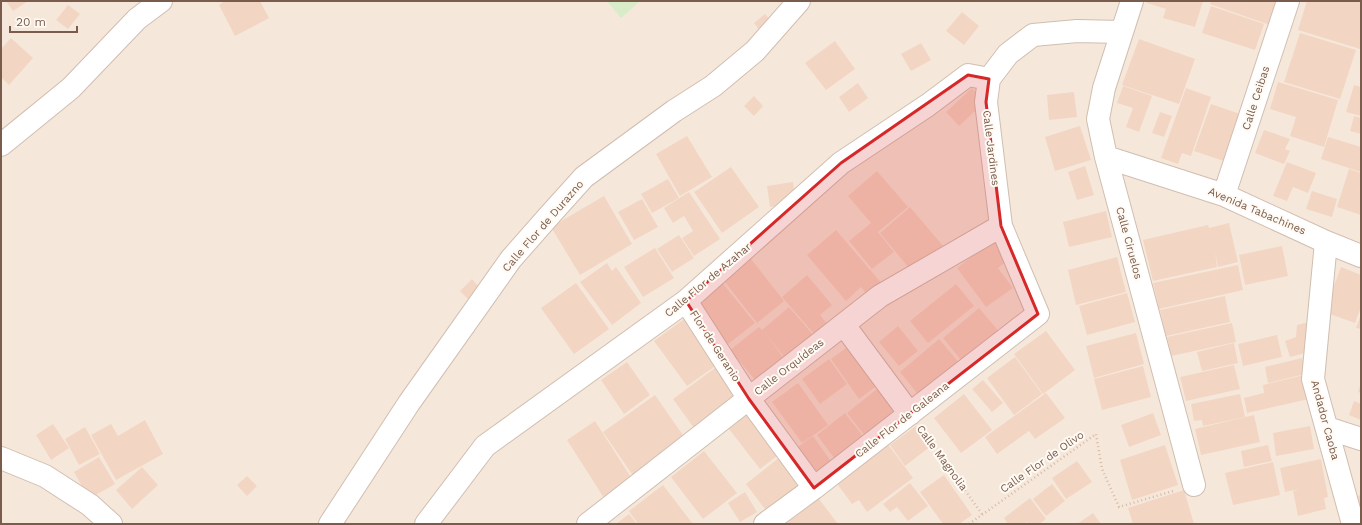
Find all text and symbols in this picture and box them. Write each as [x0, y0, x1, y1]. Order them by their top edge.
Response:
scale bar [10, 8, 77, 34]
text: 20 m [16, 15, 46, 29]
street label: Calle Ceibas [1240, 64, 1272, 132]
street label: Calle Jardines [980, 110, 1002, 187]
street label: Calle Flor de Durazno [500, 178, 586, 274]
street label: Avenida Tabachines [1206, 185, 1308, 238]
street label: Calle Ciruelos [1113, 205, 1145, 281]
street label: Calle Flor de Azahar [662, 240, 754, 320]
street label: Flor de Geranio [687, 308, 743, 384]
street label: Calle Orquídeas [752, 336, 827, 398]
street label: Calle Flor de Galeana [853, 379, 951, 461]
street label: Andador Caoba [1308, 379, 1342, 461]
street label: Calle Magnolia [914, 423, 970, 493]
street label: Calle Flor de Olivo [998, 428, 1086, 496]

